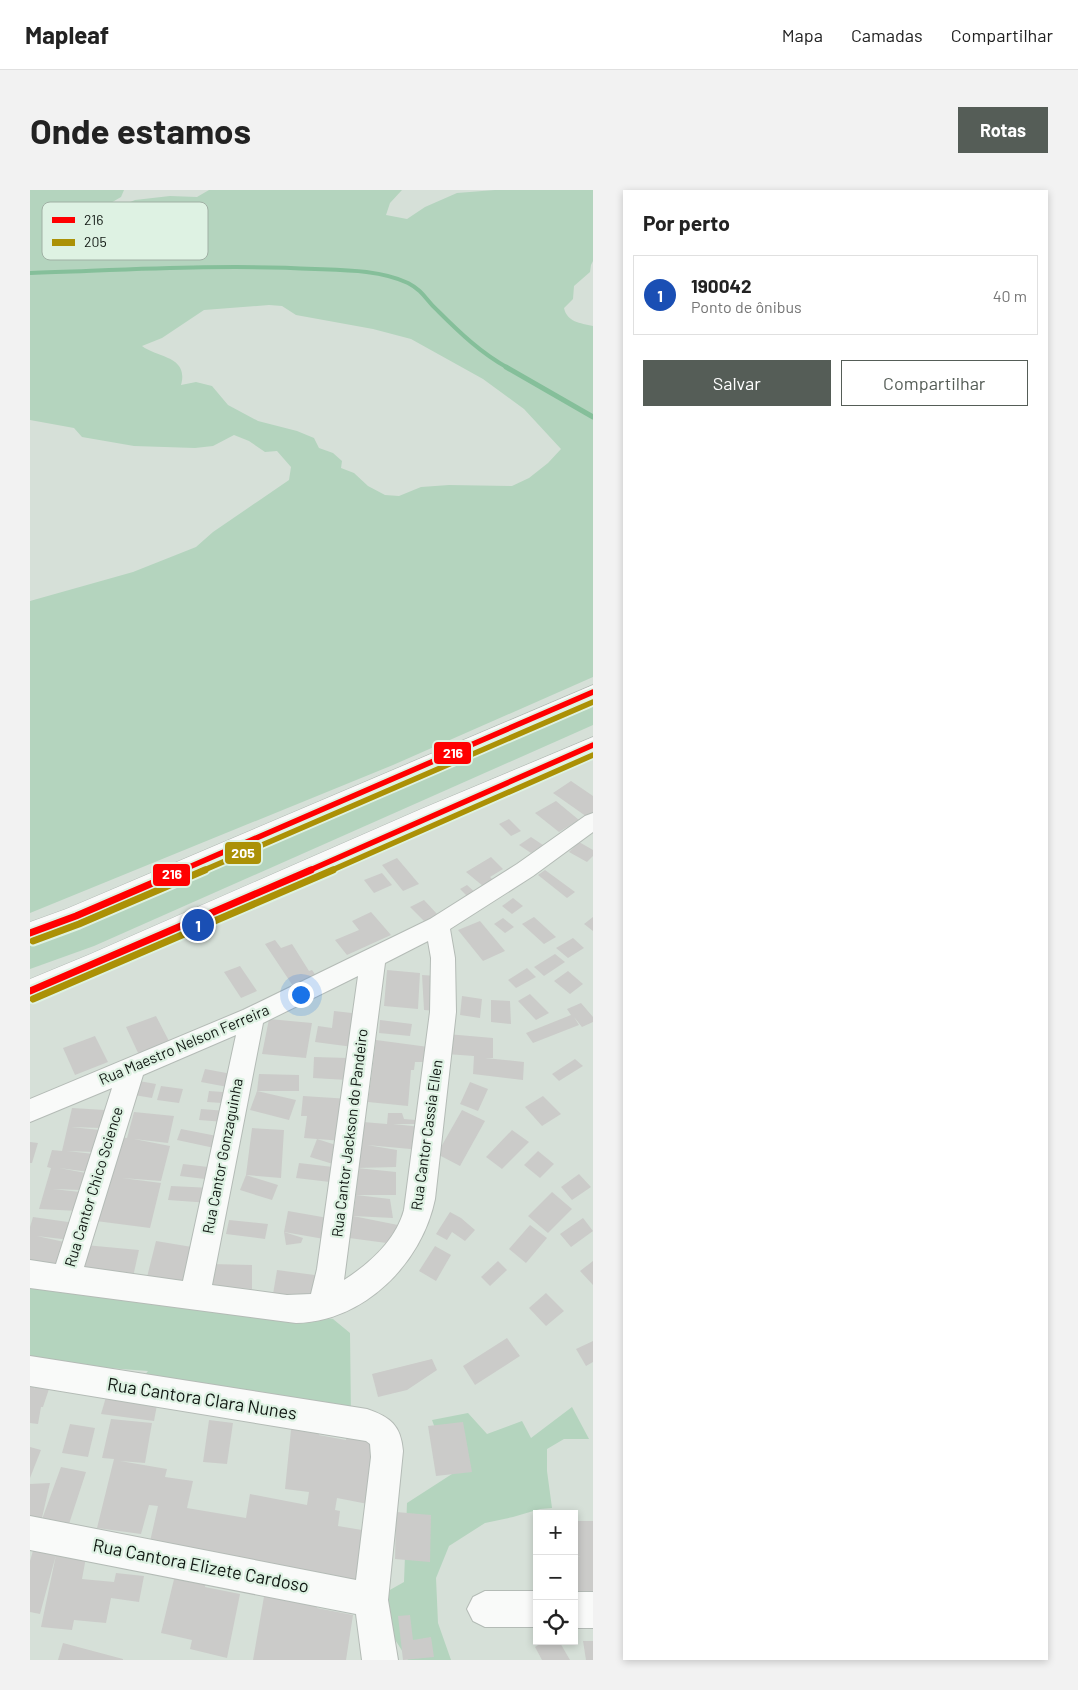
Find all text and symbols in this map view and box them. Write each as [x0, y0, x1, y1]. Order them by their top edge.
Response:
text: Mapleaf [25, 20, 109, 49]
text: Mapa [782, 24, 823, 46]
text: Camadas [851, 24, 923, 46]
text: Compartilhar [951, 24, 1053, 46]
button: Rotas [958, 107, 1048, 153]
text: Onde estamos [30, 109, 251, 151]
legend [42, 202, 208, 260]
text: Por perto [643, 210, 730, 235]
text: 216 [84, 211, 103, 228]
text: 205 [84, 233, 107, 250]
text: 190042 [691, 274, 752, 297]
text: 1 [657, 286, 663, 305]
text: 40 m [993, 286, 1027, 305]
text: Ponto de ônibus [691, 297, 802, 316]
button: Salvar [643, 360, 831, 406]
button: Compartilhar [841, 360, 1028, 406]
line badge: 216 [433, 741, 472, 765]
text: 216 [443, 744, 464, 761]
line badge: 205 [224, 841, 262, 865]
text: 205 [231, 844, 255, 861]
line badge: 216 [152, 863, 191, 887]
text: 216 [162, 865, 183, 882]
pin: 1 [182, 906, 214, 944]
your location [288, 982, 314, 1008]
street label: Rua Maestro Nelson Ferreira [96, 1000, 271, 1088]
street label: Rua Cantor Jackson do Pandeiro [327, 1028, 371, 1238]
street label: Rua Cantor Cassia Ellen [407, 1058, 445, 1211]
street label: Rua Cantor Gonzaguinha [198, 1077, 246, 1235]
street label: Rua Cantor Chico Science [60, 1104, 126, 1269]
street label: Rua Cantora Clara Nunes [106, 1372, 299, 1424]
map controls [533, 1510, 578, 1645]
button: + [533, 1510, 578, 1555]
street label: Rua Cantora Elizete Cardoso [91, 1533, 311, 1597]
button: − [533, 1555, 578, 1600]
button: locate [533, 1600, 578, 1645]

